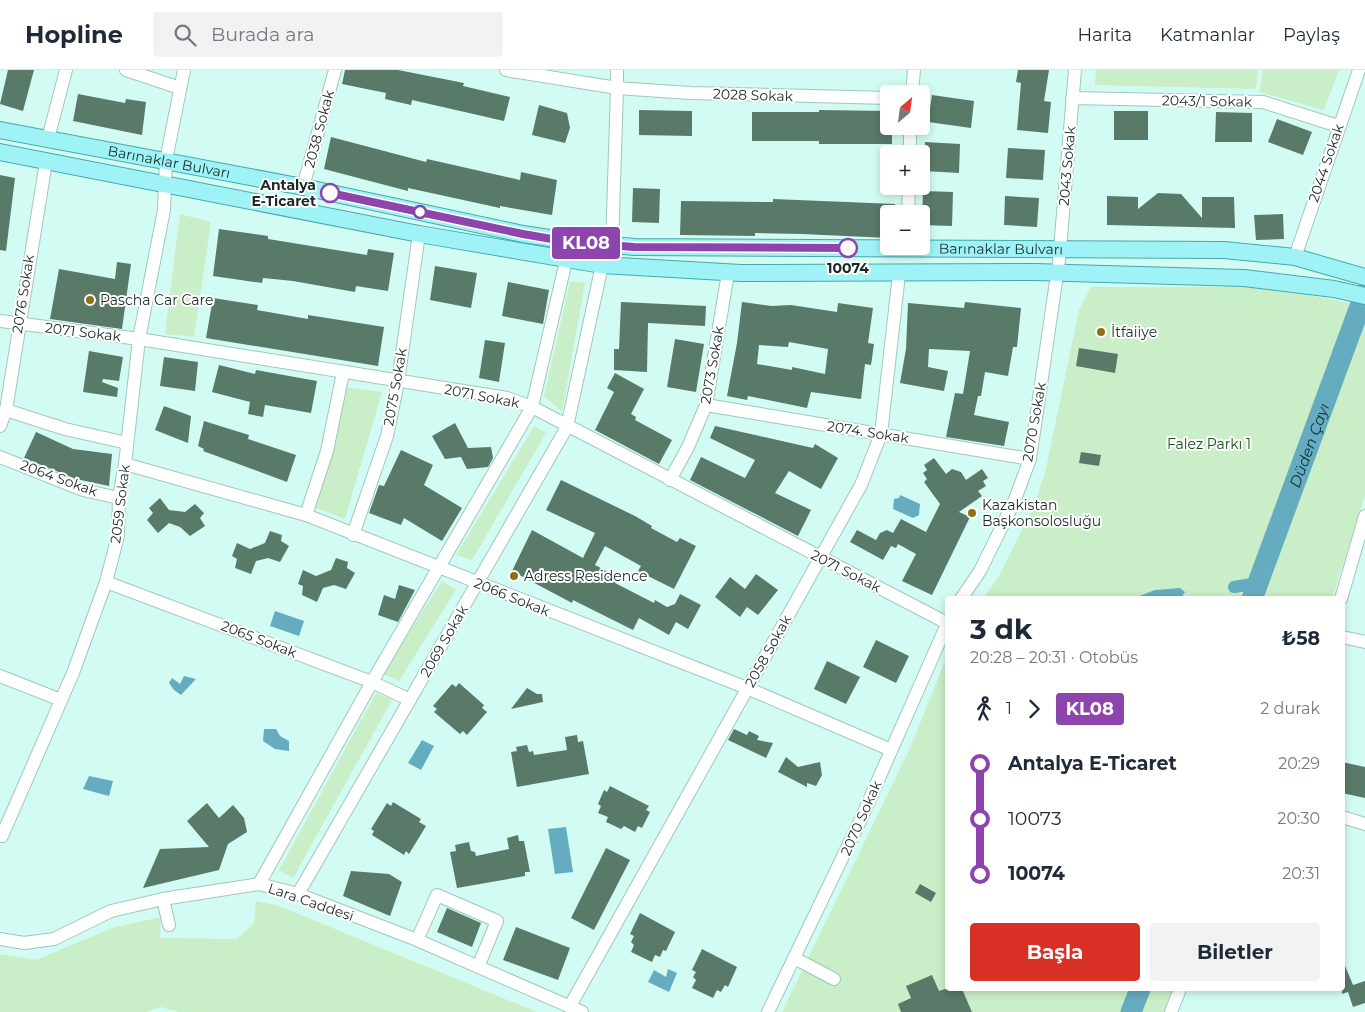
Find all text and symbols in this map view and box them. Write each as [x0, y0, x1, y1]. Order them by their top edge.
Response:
search box [153, 12, 503, 57]
text: Hopline [25, 20, 123, 49]
icon: search [171, 21, 199, 49]
text: Burada ara [211, 23, 314, 46]
text: Harita [1077, 24, 1132, 46]
text: Katmanlar [1160, 24, 1255, 46]
text: Paylaş [1283, 24, 1340, 46]
street label: 2028 Sokak [713, 85, 794, 105]
north arrow [880, 85, 930, 135]
map controls [880, 85, 930, 255]
street label: 2038 Sokak [300, 88, 338, 170]
street label: 2043/1 Sokak [1162, 91, 1253, 111]
street label: 2044 Sokak [1304, 121, 1348, 205]
street label: 2043 Sokak [1055, 125, 1080, 207]
street label: Barınaklar Bulvarı [106, 141, 232, 182]
button: + [880, 145, 930, 195]
place label: Antalya E-Ticaret [251, 176, 316, 210]
marker: Antalya E-Ticaret [320, 183, 340, 203]
unlabelled marker [413, 205, 427, 219]
button: − [880, 205, 930, 255]
line badge: KL08 [551, 227, 621, 259]
text: KL08 [562, 232, 610, 254]
marker: 10074 [838, 238, 858, 258]
street label: Barınaklar Bulvarı [939, 240, 1063, 258]
street label: 2076 Sokak [8, 253, 38, 335]
place label: 10074 [827, 259, 869, 277]
place label: Pascha Car Care [100, 291, 213, 309]
marker: Pascha Car Care [84, 294, 96, 306]
street label: 2071 Sokak [44, 318, 123, 346]
place label: İtfaiiye [1111, 323, 1157, 341]
street label: 2073 Sokak [696, 324, 728, 405]
marker: İtfaiiye [1095, 326, 1107, 338]
street label: 2075 Sokak [379, 346, 411, 427]
street label: 2071 Sokak [443, 380, 522, 412]
street label: 2070 Sokak [1018, 380, 1050, 463]
water label: Düden Çayı [1285, 400, 1333, 490]
street label: 2074. Sokak [826, 417, 911, 447]
park label: Falez Parkı 1 [1167, 435, 1251, 453]
street label: 2064 Sokak [18, 456, 101, 501]
street label: 2059 Sokak [106, 463, 134, 545]
place label: Kazakistan Başkonsolosluğu [982, 496, 1101, 530]
marker: Kazakistan Başkonsolosluğu [966, 507, 978, 519]
street label: 2071 Sokak [808, 546, 885, 597]
place label: Adress Residence [524, 567, 648, 585]
marker: Adress Residence [508, 570, 520, 582]
street label: 2066 Sokak [471, 574, 553, 621]
street label: 2069 Sokak [416, 601, 472, 680]
street label: 2058 Sokak [741, 611, 796, 690]
text: 3 dk [970, 612, 1032, 646]
street label: 2065 Sokak [219, 616, 300, 662]
text: ₺58 [1282, 627, 1320, 650]
text: 20:28 – 20:31 · Otobüs [970, 648, 1138, 667]
icon: walk [970, 695, 998, 723]
icon: forward [1020, 695, 1048, 723]
text: KL08 [1066, 698, 1114, 720]
text: 1 [1006, 699, 1012, 718]
text: 2 durak [1260, 699, 1320, 718]
text: Antalya E-Ticaret [1008, 752, 1177, 775]
text: 20:29 [1278, 754, 1320, 773]
street label: 2070 Sokak [836, 777, 886, 858]
text: 10073 [1008, 807, 1062, 830]
text: 20:30 [1277, 809, 1320, 828]
text: 10074 [1008, 862, 1065, 885]
text: 20:31 [1282, 864, 1320, 883]
street label: Lara Caddesi [266, 879, 356, 925]
button: Başla [970, 923, 1140, 981]
button: Biletler [1150, 923, 1320, 981]

